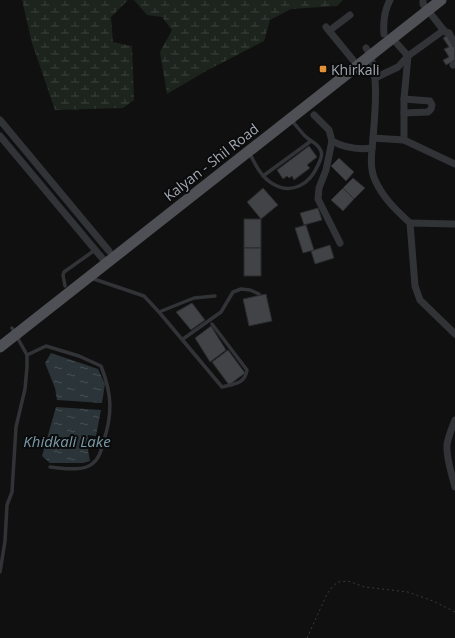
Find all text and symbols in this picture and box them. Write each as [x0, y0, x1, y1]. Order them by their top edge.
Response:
place label: Khirkali [331, 60, 380, 79]
marker: Khirkali [318, 64, 328, 74]
street label: Kalyan - Shil Road [160, 119, 262, 205]
water label: Khidkali Lake [23, 431, 111, 451]

